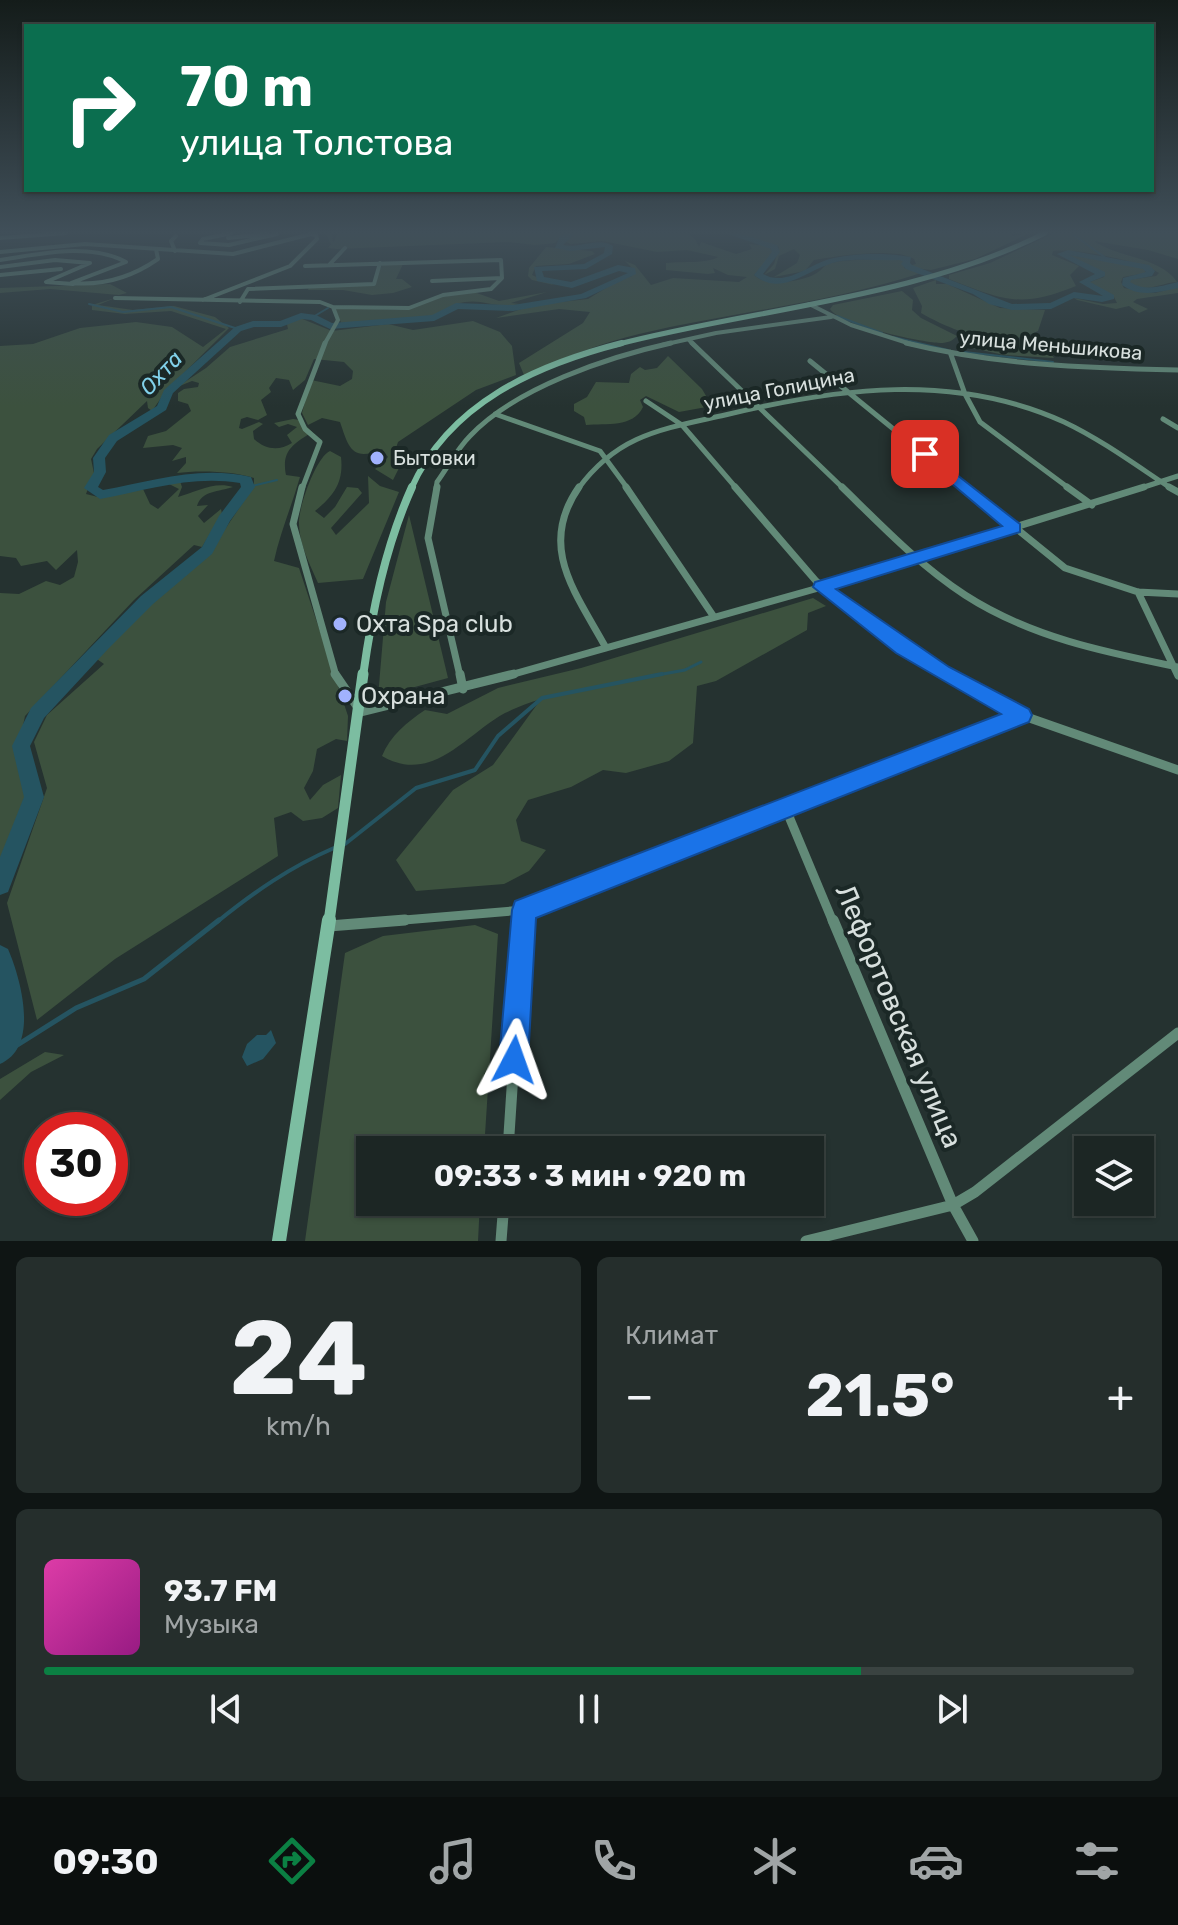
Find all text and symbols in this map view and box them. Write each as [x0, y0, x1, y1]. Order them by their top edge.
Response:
text: 70 m [180, 54, 313, 120]
icon: right [48, 56, 152, 160]
text: улица Толстова [180, 121, 453, 164]
street label: улица Меньшикова [958, 325, 1144, 365]
water label: Охта [134, 345, 188, 401]
street label: улица Голицина [702, 363, 856, 415]
pin [891, 420, 959, 488]
icon: arrive [903, 432, 947, 476]
place label: Бытовки [393, 446, 476, 470]
marker: Бытовки [368, 449, 386, 467]
place label: Охта Spa club [356, 610, 513, 638]
marker: Охта Spa club [331, 615, 349, 633]
place label: Охрана [361, 682, 446, 710]
marker: Охрана [336, 687, 354, 705]
street label: Лефортовская улица [829, 879, 969, 1153]
position arrow [472, 1018, 556, 1102]
speed limit sign: 30 [24, 1112, 128, 1216]
map controls [1074, 1136, 1154, 1216]
button: layers [1074, 1136, 1154, 1216]
text: 09:33 · 3 мин · 920 m [434, 1158, 746, 1194]
text: 24 [229, 1297, 368, 1420]
text: Климат [625, 1320, 718, 1351]
text: 21.5° [805, 1360, 955, 1431]
text: − [625, 1370, 654, 1422]
text: + [1107, 1370, 1134, 1422]
text: km/h [266, 1411, 331, 1442]
text: 93.7 FM [164, 1573, 277, 1609]
text: Музыка [164, 1609, 259, 1640]
icon: previous [204, 1687, 248, 1731]
icon: pause [567, 1687, 611, 1731]
icon: next [930, 1687, 974, 1731]
icon: directions [264, 1833, 320, 1889]
icon: music [425, 1833, 481, 1889]
icon: phone [586, 1833, 642, 1889]
icon: climate [747, 1833, 803, 1889]
icon: car [908, 1833, 964, 1889]
icon: filters [1069, 1833, 1125, 1889]
text: 09:30 [53, 1840, 159, 1883]

